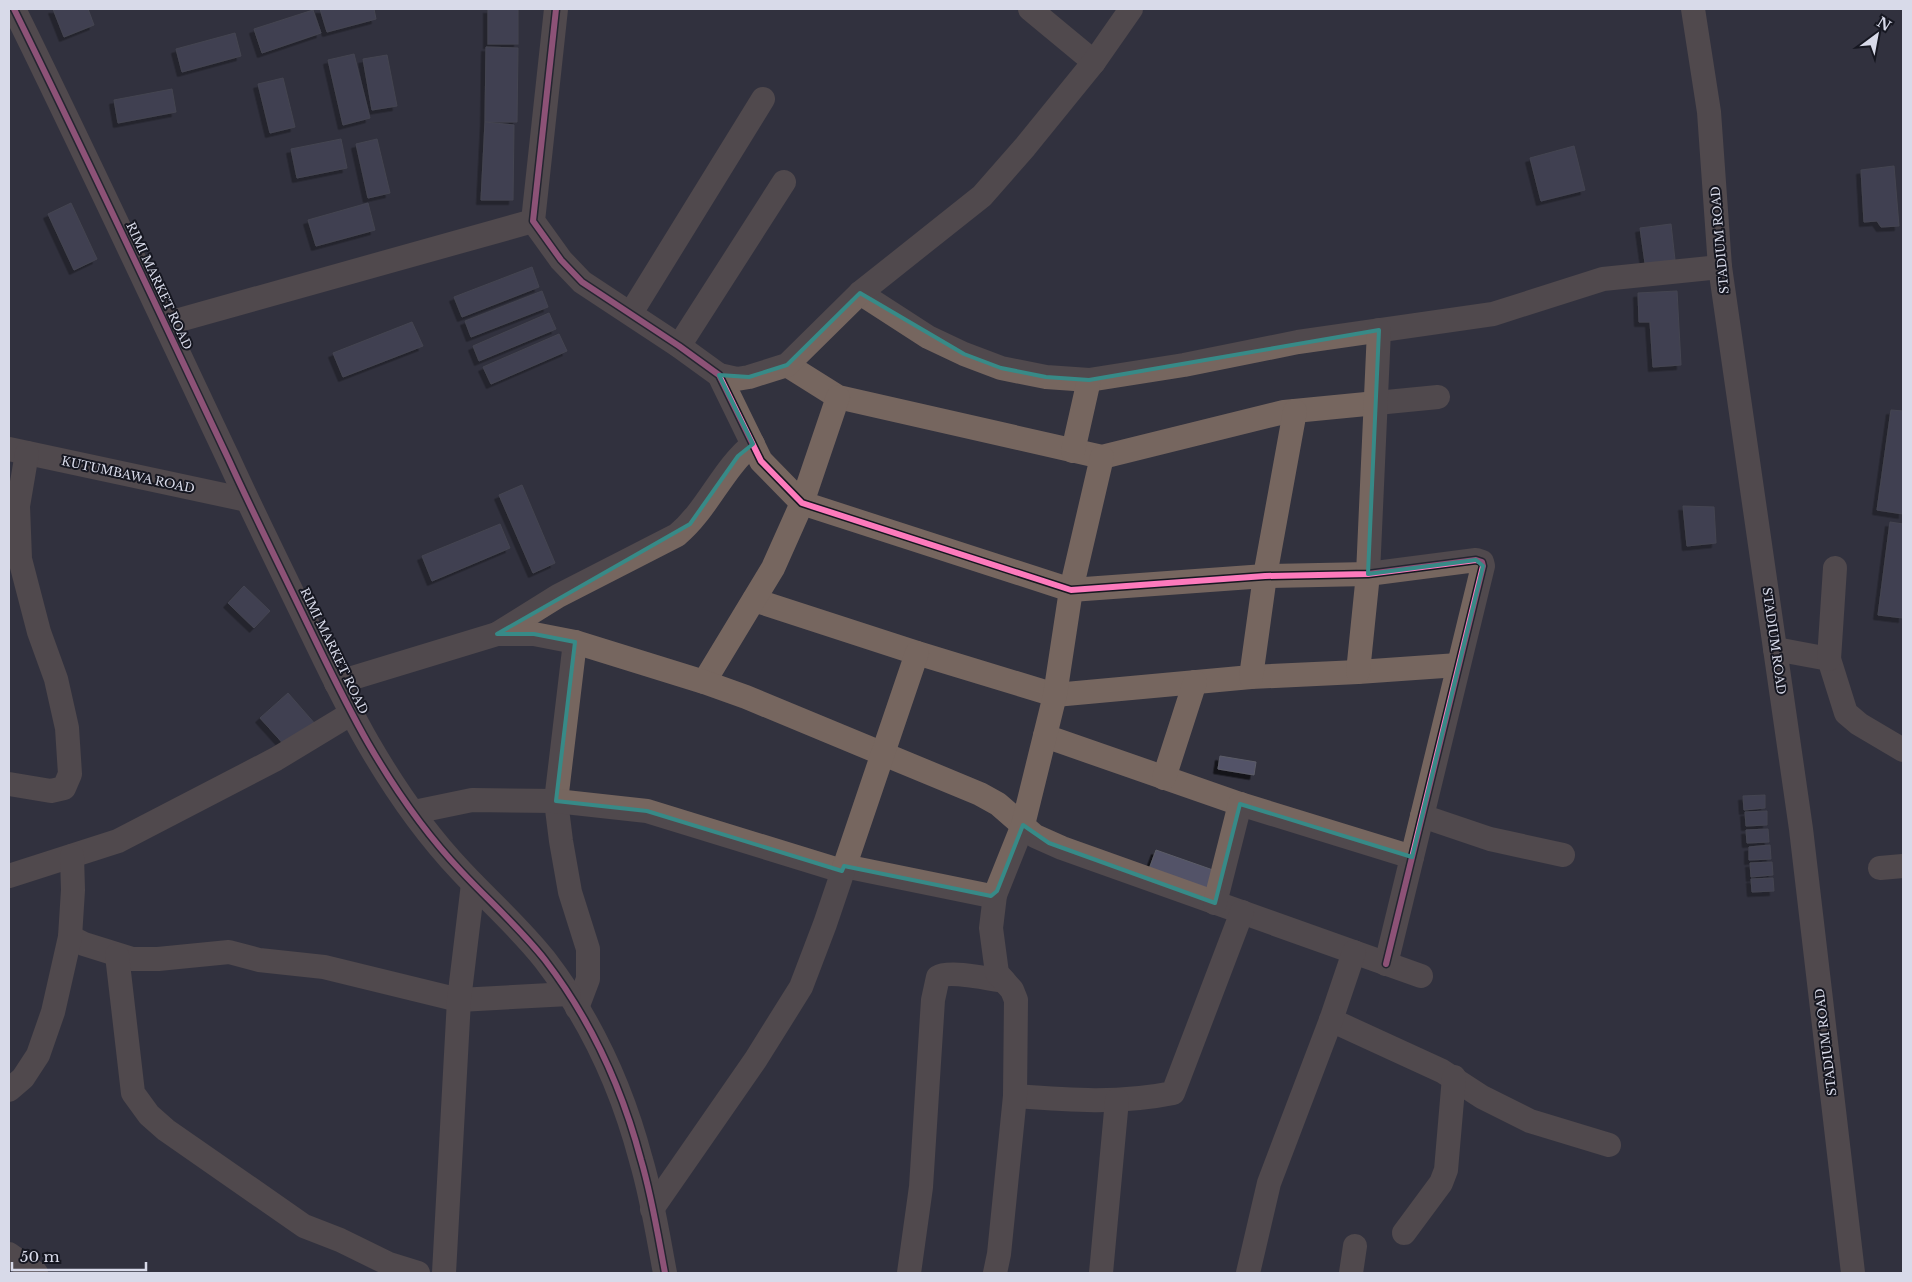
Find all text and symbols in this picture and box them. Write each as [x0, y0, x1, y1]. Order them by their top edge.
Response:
north arrow [1852, 10, 1902, 60]
text: N [1874, 13, 1894, 35]
street label: STADIUM ROAD [1707, 186, 1732, 295]
street label: RIMI MARKET ROAD [123, 220, 196, 352]
street label: KUTUMBAWA ROAD [60, 453, 196, 496]
street label: RIMI MARKET ROAD [297, 585, 372, 716]
street label: STADIUM ROAD [1760, 586, 1789, 695]
street label: STADIUM ROAD [1811, 988, 1840, 1097]
scale bar [12, 1240, 146, 1272]
text: 50 m [20, 1247, 60, 1266]

